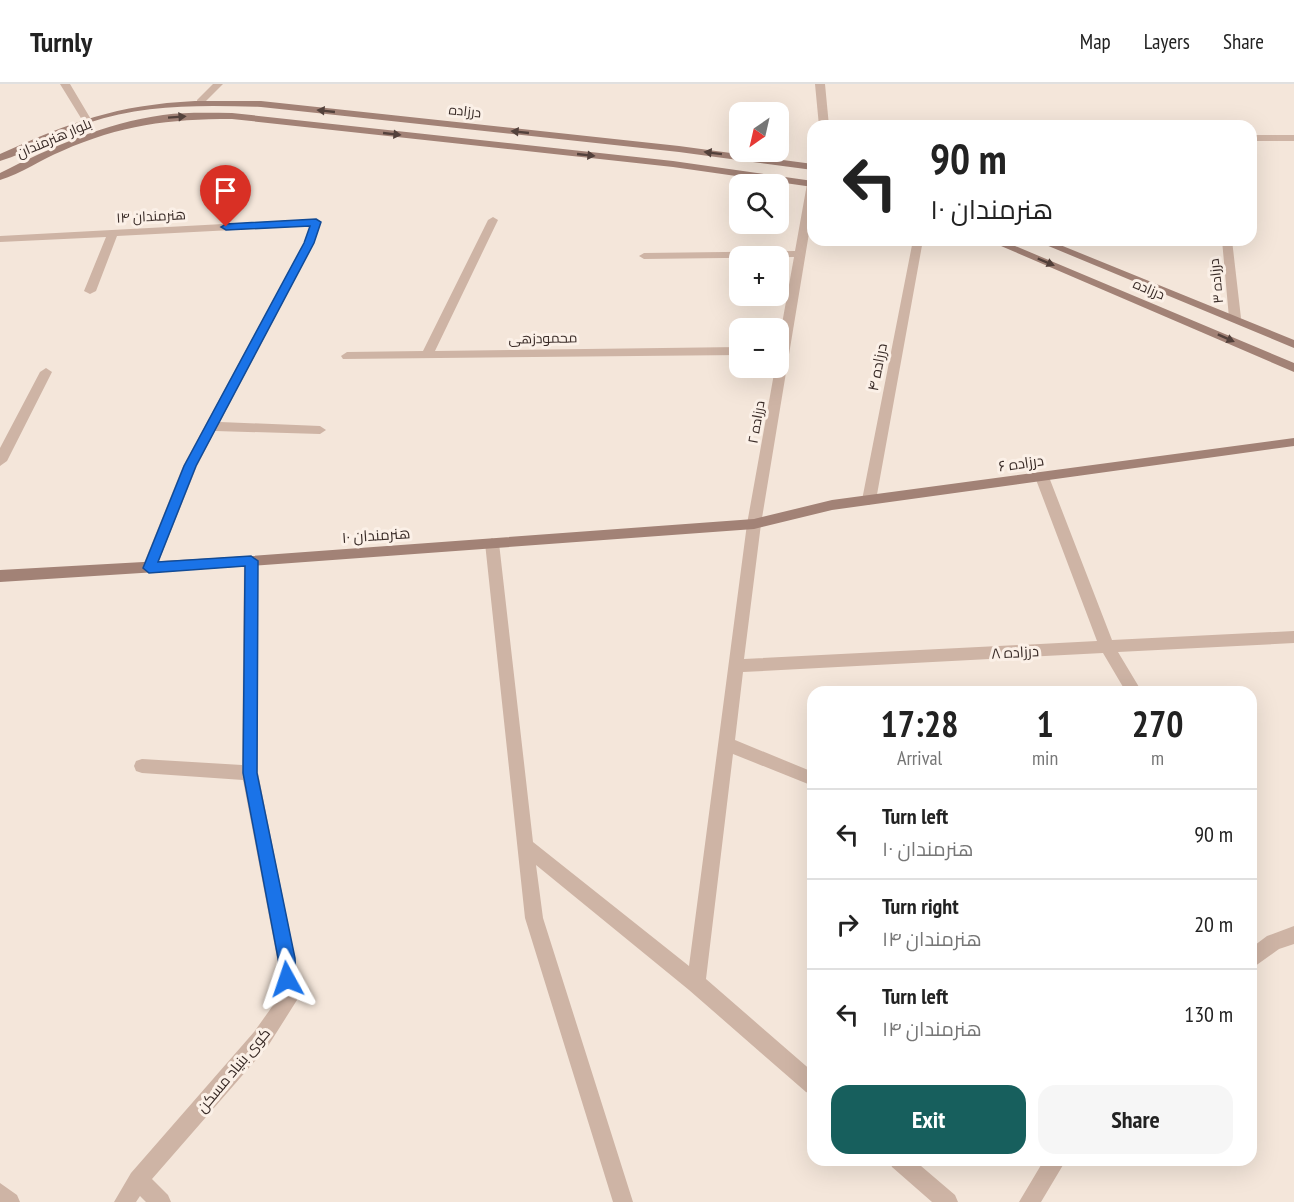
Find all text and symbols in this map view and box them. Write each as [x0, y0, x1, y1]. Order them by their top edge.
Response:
text: Turnly [30, 23, 92, 60]
text: Map [1080, 28, 1111, 55]
text: Layers [1144, 28, 1190, 55]
text: Share [1223, 28, 1264, 55]
street label: درزاده [448, 100, 482, 122]
north arrow [729, 102, 789, 162]
map controls [729, 102, 789, 378]
one-way arrow [316, 106, 335, 116]
one-way arrow [168, 112, 187, 122]
street label: بلوار هنرمندان [14, 114, 94, 162]
one-way arrow [510, 127, 529, 137]
one-way arrow [383, 129, 402, 139]
text: 90 m [930, 131, 1007, 186]
icon: left [831, 144, 909, 222]
one-way arrow [704, 148, 723, 158]
one-way arrow [577, 150, 596, 160]
pin [200, 165, 251, 227]
icon: arrive [209, 174, 242, 207]
button: search [729, 174, 789, 234]
text: هنرمندان ۱۰ [930, 192, 1053, 226]
street label: هنرمندان ۱۴ [116, 205, 186, 227]
button: + [729, 246, 789, 306]
one-way arrow [1037, 257, 1055, 267]
street label: درزاده ۳ [1205, 258, 1227, 304]
street label: درزاده [1130, 274, 1168, 304]
button: − [729, 318, 789, 378]
street label: محمودزهی [508, 328, 578, 348]
one-way arrow [1217, 333, 1234, 342]
street label: درزاده ۴ [863, 341, 891, 393]
street label: درزاده ۲ [743, 399, 769, 445]
street label: درزاده ۶ [997, 450, 1045, 476]
street label: هنرمندان ۱۰ [341, 523, 411, 548]
street label: درزاده ۸ [991, 641, 1039, 663]
text: 17:28 [881, 700, 958, 747]
text: 1 [1036, 700, 1054, 747]
text: 270 [1132, 700, 1183, 747]
text: Arrival [897, 745, 942, 771]
text: min [1032, 745, 1058, 771]
text: m [1151, 745, 1164, 771]
text: Turn left [882, 802, 948, 830]
icon: left [831, 818, 864, 851]
text: 90 m [1194, 820, 1233, 848]
text: هنرمندان ۱۰ [882, 836, 973, 862]
text: Turn right [882, 892, 959, 920]
icon: right [831, 908, 864, 941]
text: 20 m [1194, 910, 1233, 938]
text: هنرمندان ۱۴ [882, 926, 982, 952]
position arrow [255, 947, 319, 1011]
text: Turn left [882, 982, 948, 1010]
icon: left [831, 998, 864, 1031]
text: 130 m [1184, 1000, 1233, 1028]
text: هنرمندان ۱۴ [882, 1016, 982, 1042]
street label: کوی بنیاد مسکن [192, 1024, 275, 1117]
button: Exit [831, 1085, 1026, 1154]
button: Share [1038, 1085, 1233, 1154]

